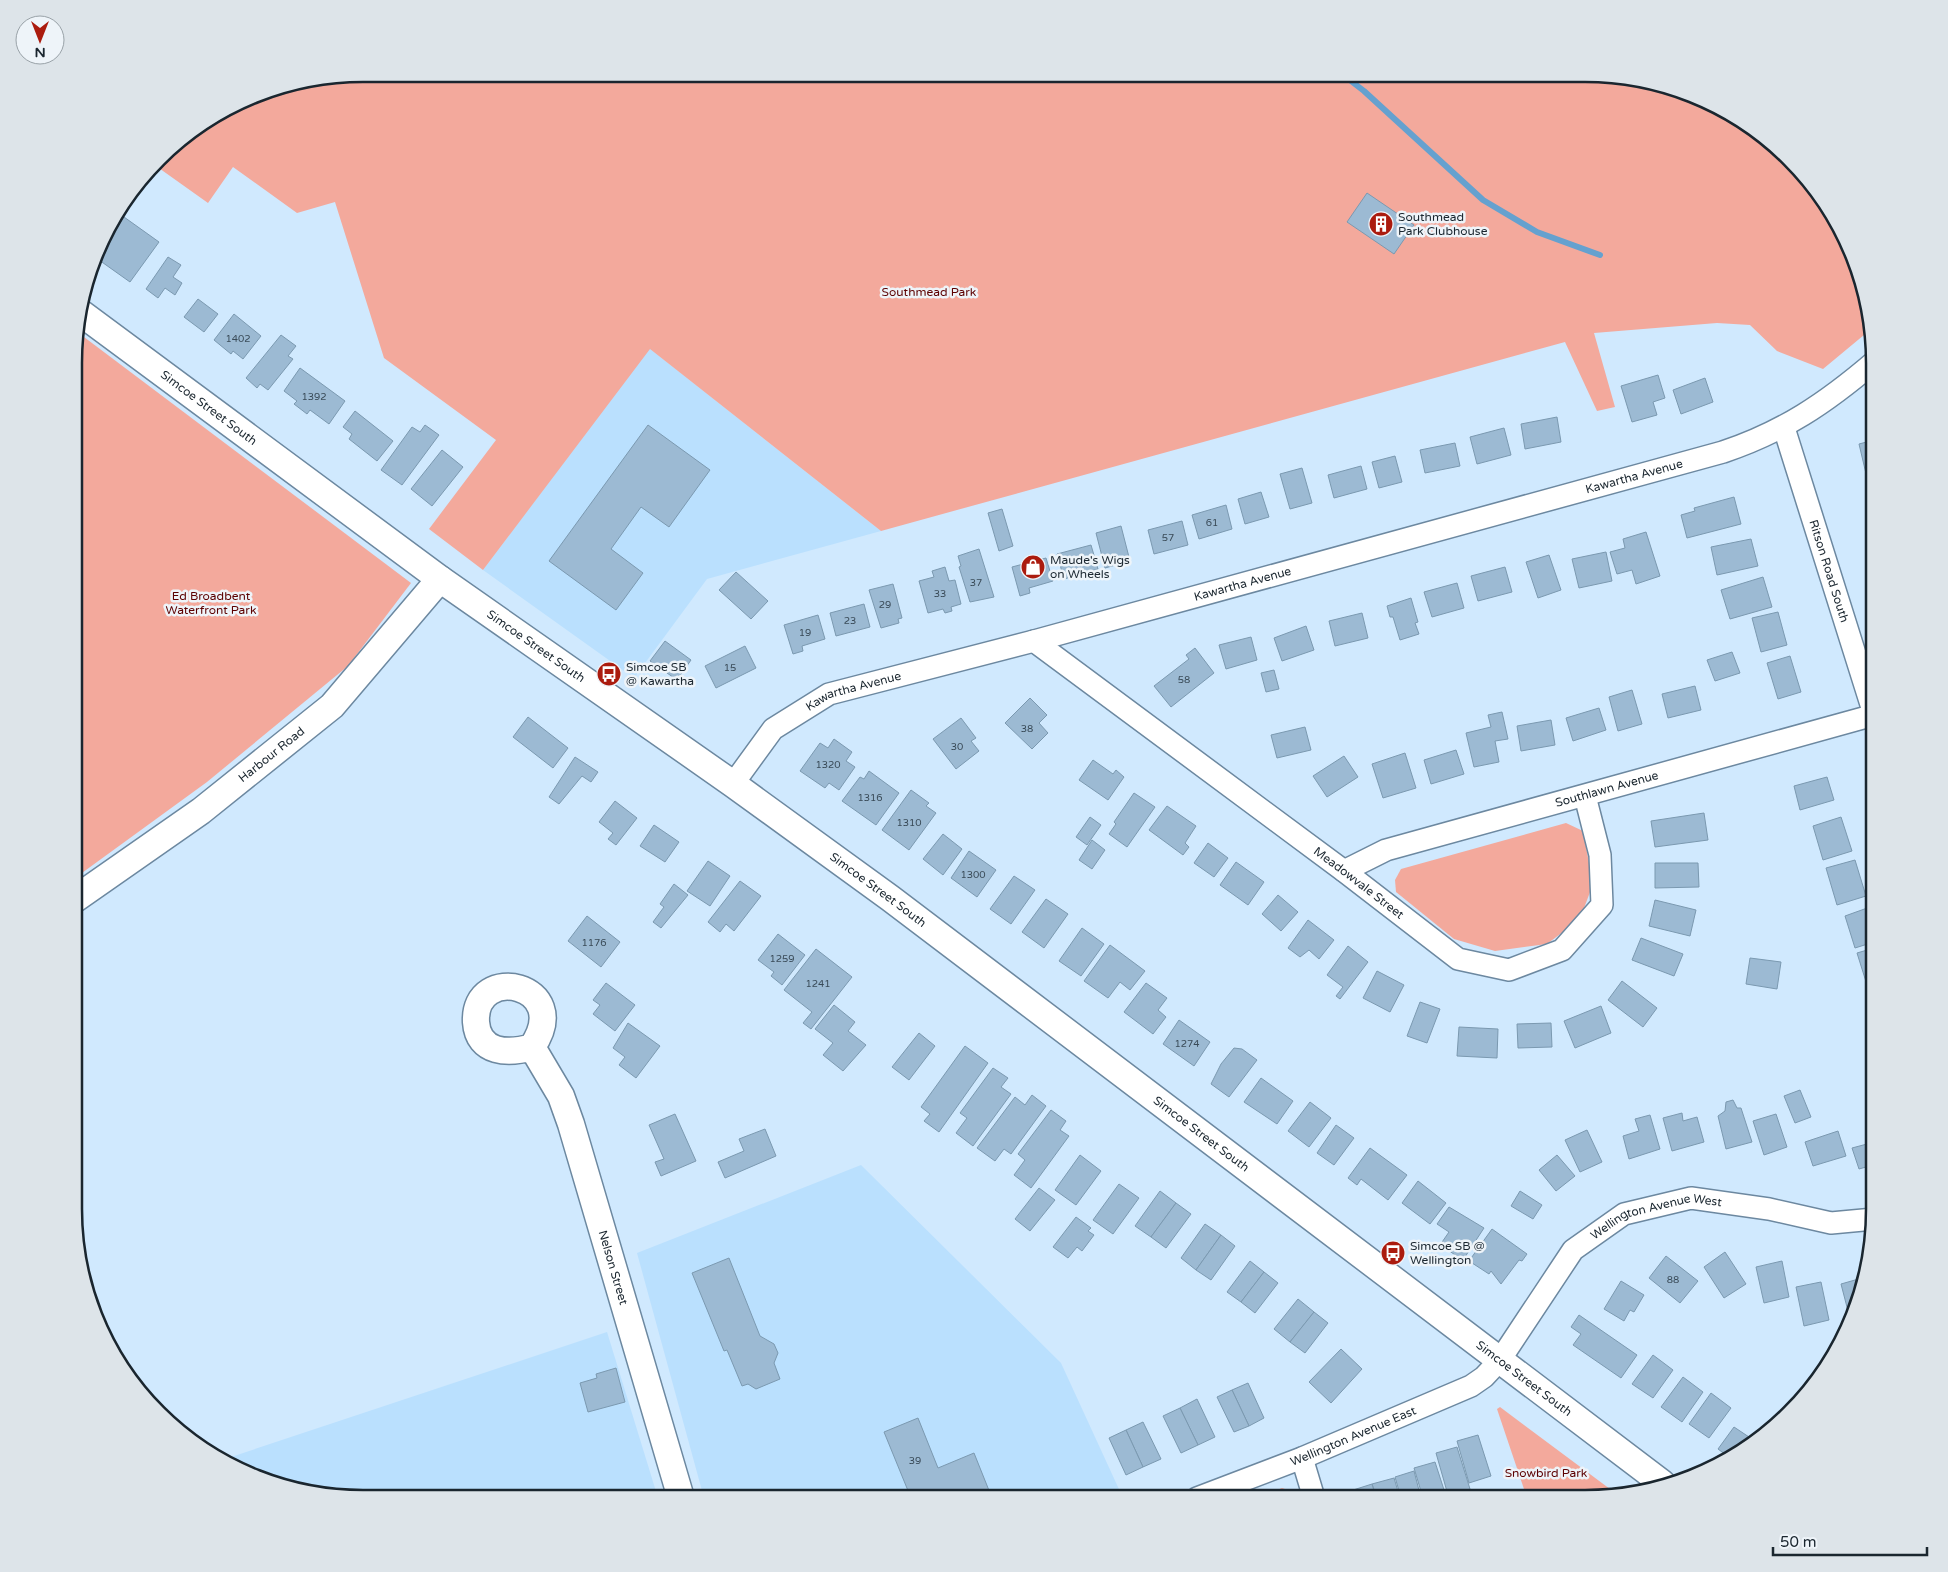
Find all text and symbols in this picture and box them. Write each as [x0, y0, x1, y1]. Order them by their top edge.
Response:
north arrow [15, 15, 65, 65]
text: N [34, 44, 46, 61]
place label: Southmead Park Clubhouse [1398, 210, 1488, 238]
building icon: Southmead Park Clubhouse [1368, 211, 1394, 237]
park label: Southmead Park [882, 285, 977, 299]
house number: 1402 [225, 333, 251, 345]
street label: Simcoe Street South [158, 367, 260, 448]
house number: 1392 [301, 391, 327, 403]
street label: Kawartha Avenue [1584, 456, 1684, 496]
house number: 61 [1206, 517, 1218, 529]
street label: Ritson Road South [1806, 518, 1852, 624]
house number: 57 [1162, 532, 1174, 544]
place label: Maude's Wigs on Wheels [1050, 553, 1130, 581]
shop icon: Maude's Wigs on Wheels [1020, 554, 1046, 580]
street label: Kawartha Avenue [1192, 564, 1293, 604]
house number: 37 [970, 577, 982, 589]
house number: 33 [934, 588, 946, 600]
park label: Ed Broadbent Waterfront Park [166, 589, 257, 617]
house number: 29 [879, 599, 891, 611]
street label: Simcoe Street South [484, 607, 588, 685]
house number: 23 [844, 615, 856, 627]
house number: 19 [799, 627, 811, 639]
place label: Simcoe SB @ Kawartha [626, 660, 694, 688]
bus stop icon: Simcoe SB @ Kawartha [596, 661, 622, 687]
house number: 15 [724, 662, 736, 674]
street label: Kawartha Avenue [803, 669, 903, 714]
house number: 58 [1178, 674, 1190, 686]
house number: 38 [1021, 723, 1033, 735]
street label: Harbour Road [236, 724, 307, 785]
house number: 30 [951, 741, 963, 753]
house number: 1320 [815, 759, 841, 771]
street label: Southlawn Avenue [1554, 768, 1660, 810]
house number: 1316 [857, 792, 883, 804]
house number: 1310 [896, 817, 922, 829]
street label: Meadowvale Street [1311, 844, 1407, 922]
street label: Simcoe Street South [827, 850, 929, 930]
house number: 1300 [960, 869, 986, 881]
house number: 1176 [581, 937, 607, 949]
house number: 1259 [769, 953, 795, 965]
house number: 1241 [805, 978, 831, 990]
house number: 1274 [1174, 1038, 1200, 1050]
street label: Simcoe Street South [1151, 1093, 1252, 1175]
street label: Wellington Avenue West [1588, 1191, 1723, 1242]
street label: Nelson Street [596, 1229, 631, 1307]
place label: Simcoe SB @ Wellington [1410, 1239, 1485, 1267]
bus stop icon: Simcoe SB @ Wellington [1380, 1240, 1406, 1266]
house number: 88 [1667, 1274, 1679, 1286]
street label: Simcoe Street South [1474, 1338, 1575, 1419]
street label: Wellington Avenue East [1288, 1403, 1419, 1469]
house number: 39 [909, 1455, 921, 1467]
park label: Snowbird Park [1505, 1466, 1588, 1480]
scale bar [1773, 1524, 1927, 1556]
text: 50 m [1780, 1533, 1817, 1551]

